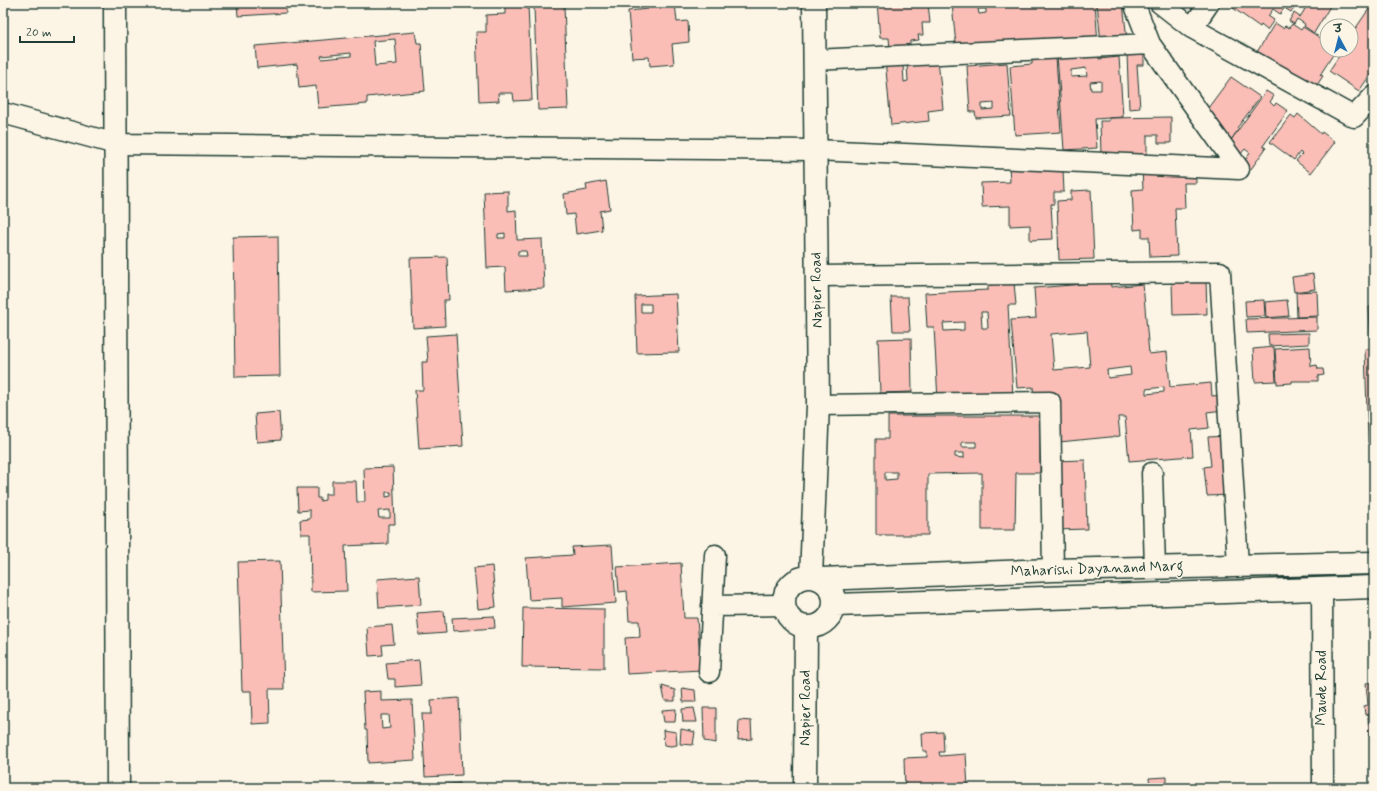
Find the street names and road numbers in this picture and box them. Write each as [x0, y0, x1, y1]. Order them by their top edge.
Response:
street label: Napier Road [806, 252, 828, 328]
street label: Maharishi Dayanand Marg [1010, 556, 1184, 583]
street label: Maude Road [1312, 650, 1332, 726]
street label: Napier Road [796, 670, 816, 746]

